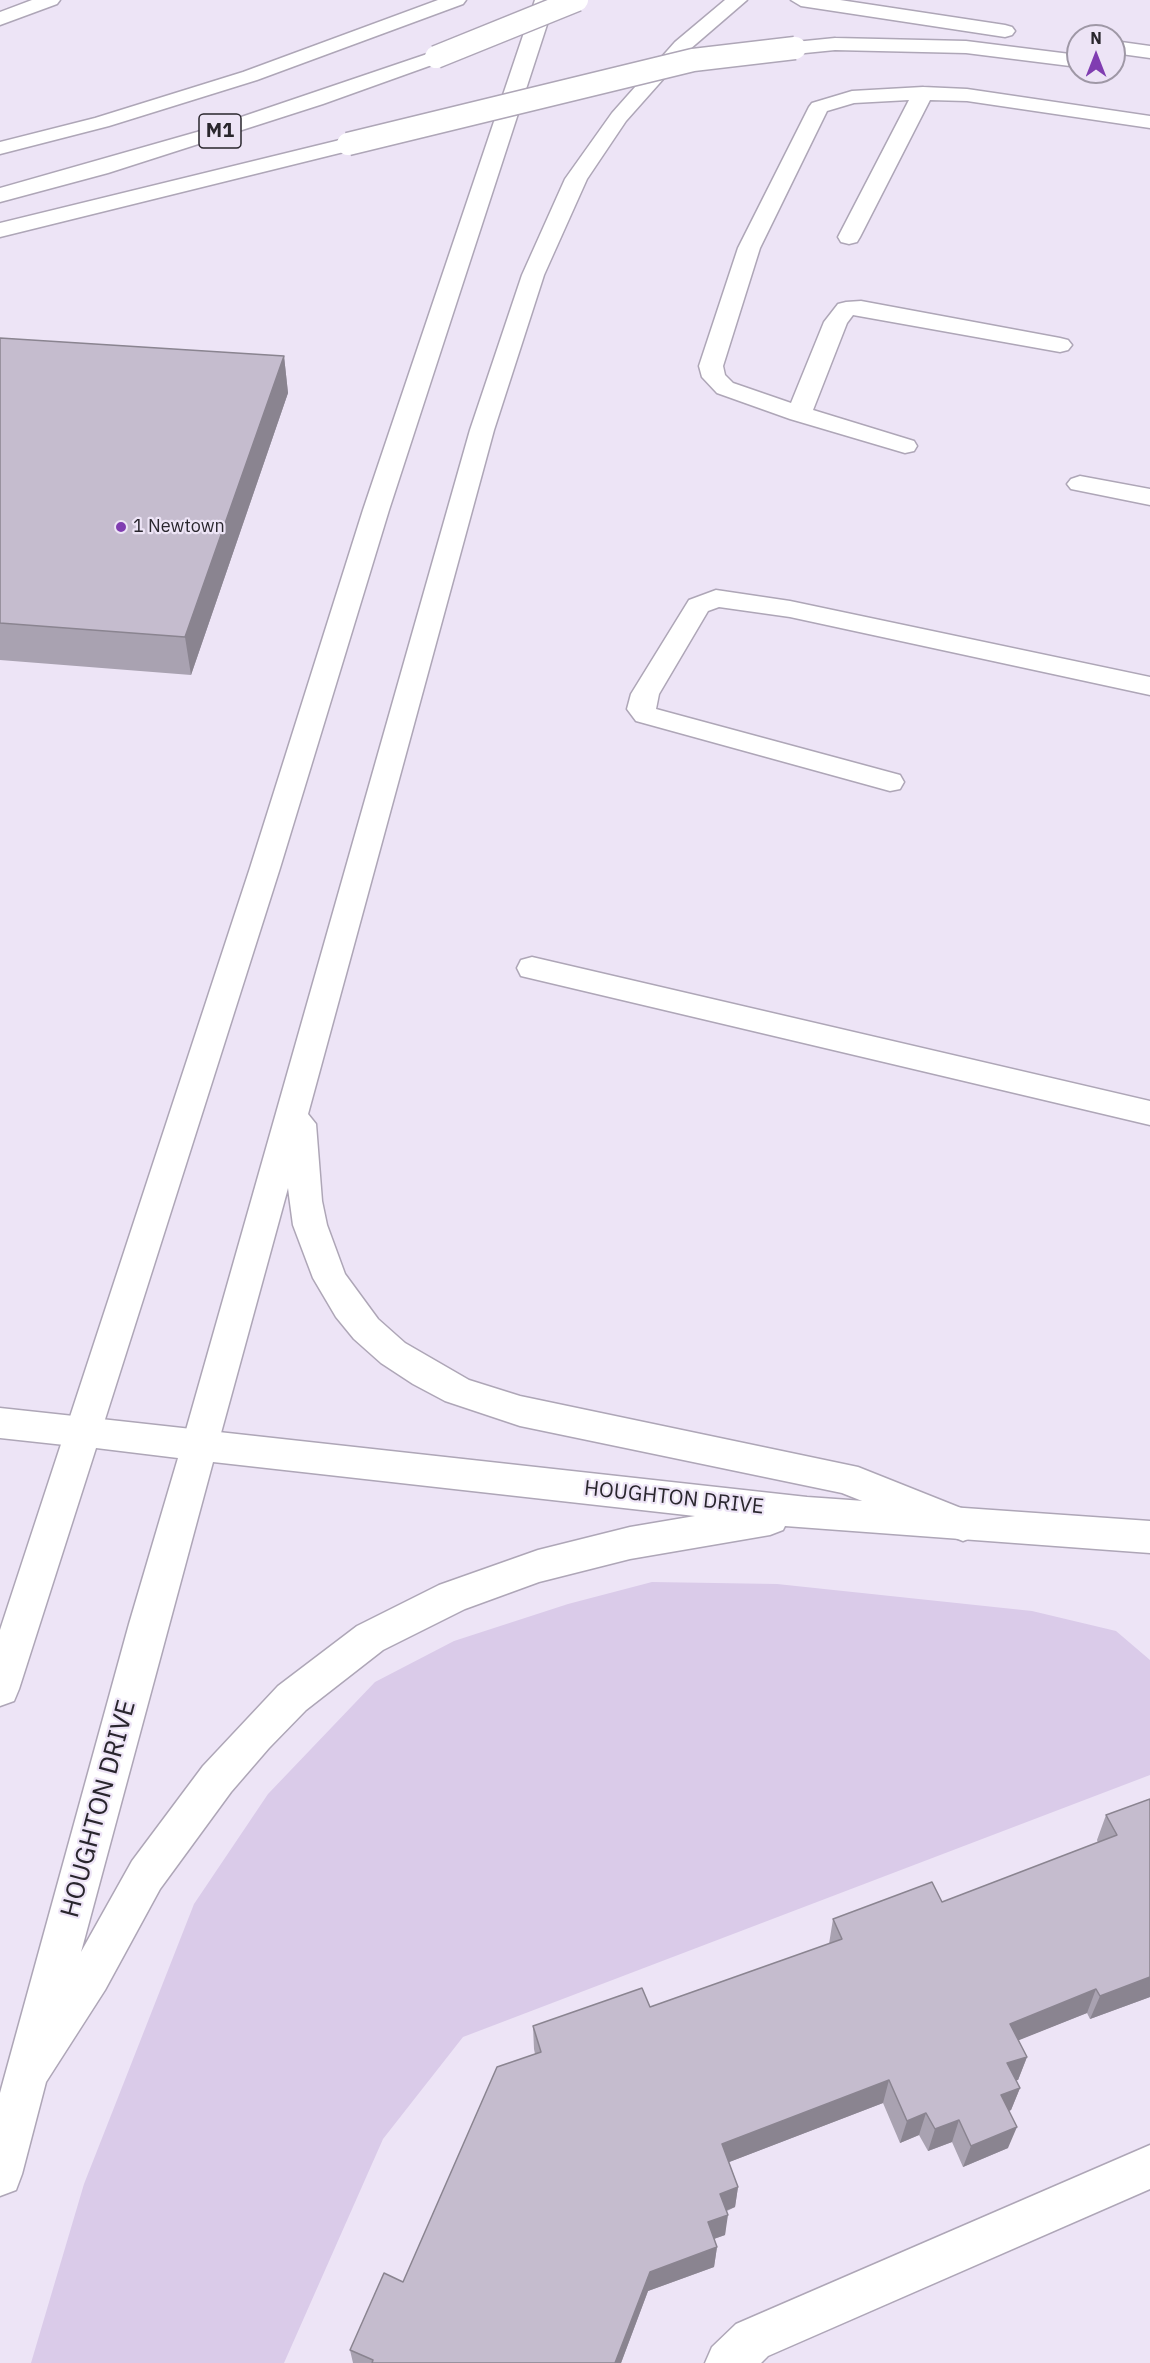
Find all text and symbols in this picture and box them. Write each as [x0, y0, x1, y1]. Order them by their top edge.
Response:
north arrow [1066, 24, 1126, 84]
text: N [1090, 28, 1102, 48]
road number: M1 [199, 114, 241, 148]
place label: 1 Newtown [133, 516, 225, 538]
marker: 1 Newtown [114, 520, 128, 534]
street label: HOUGHTON DRIVE [583, 1476, 765, 1520]
street label: HOUGHTON DRIVE [55, 1697, 143, 1921]

